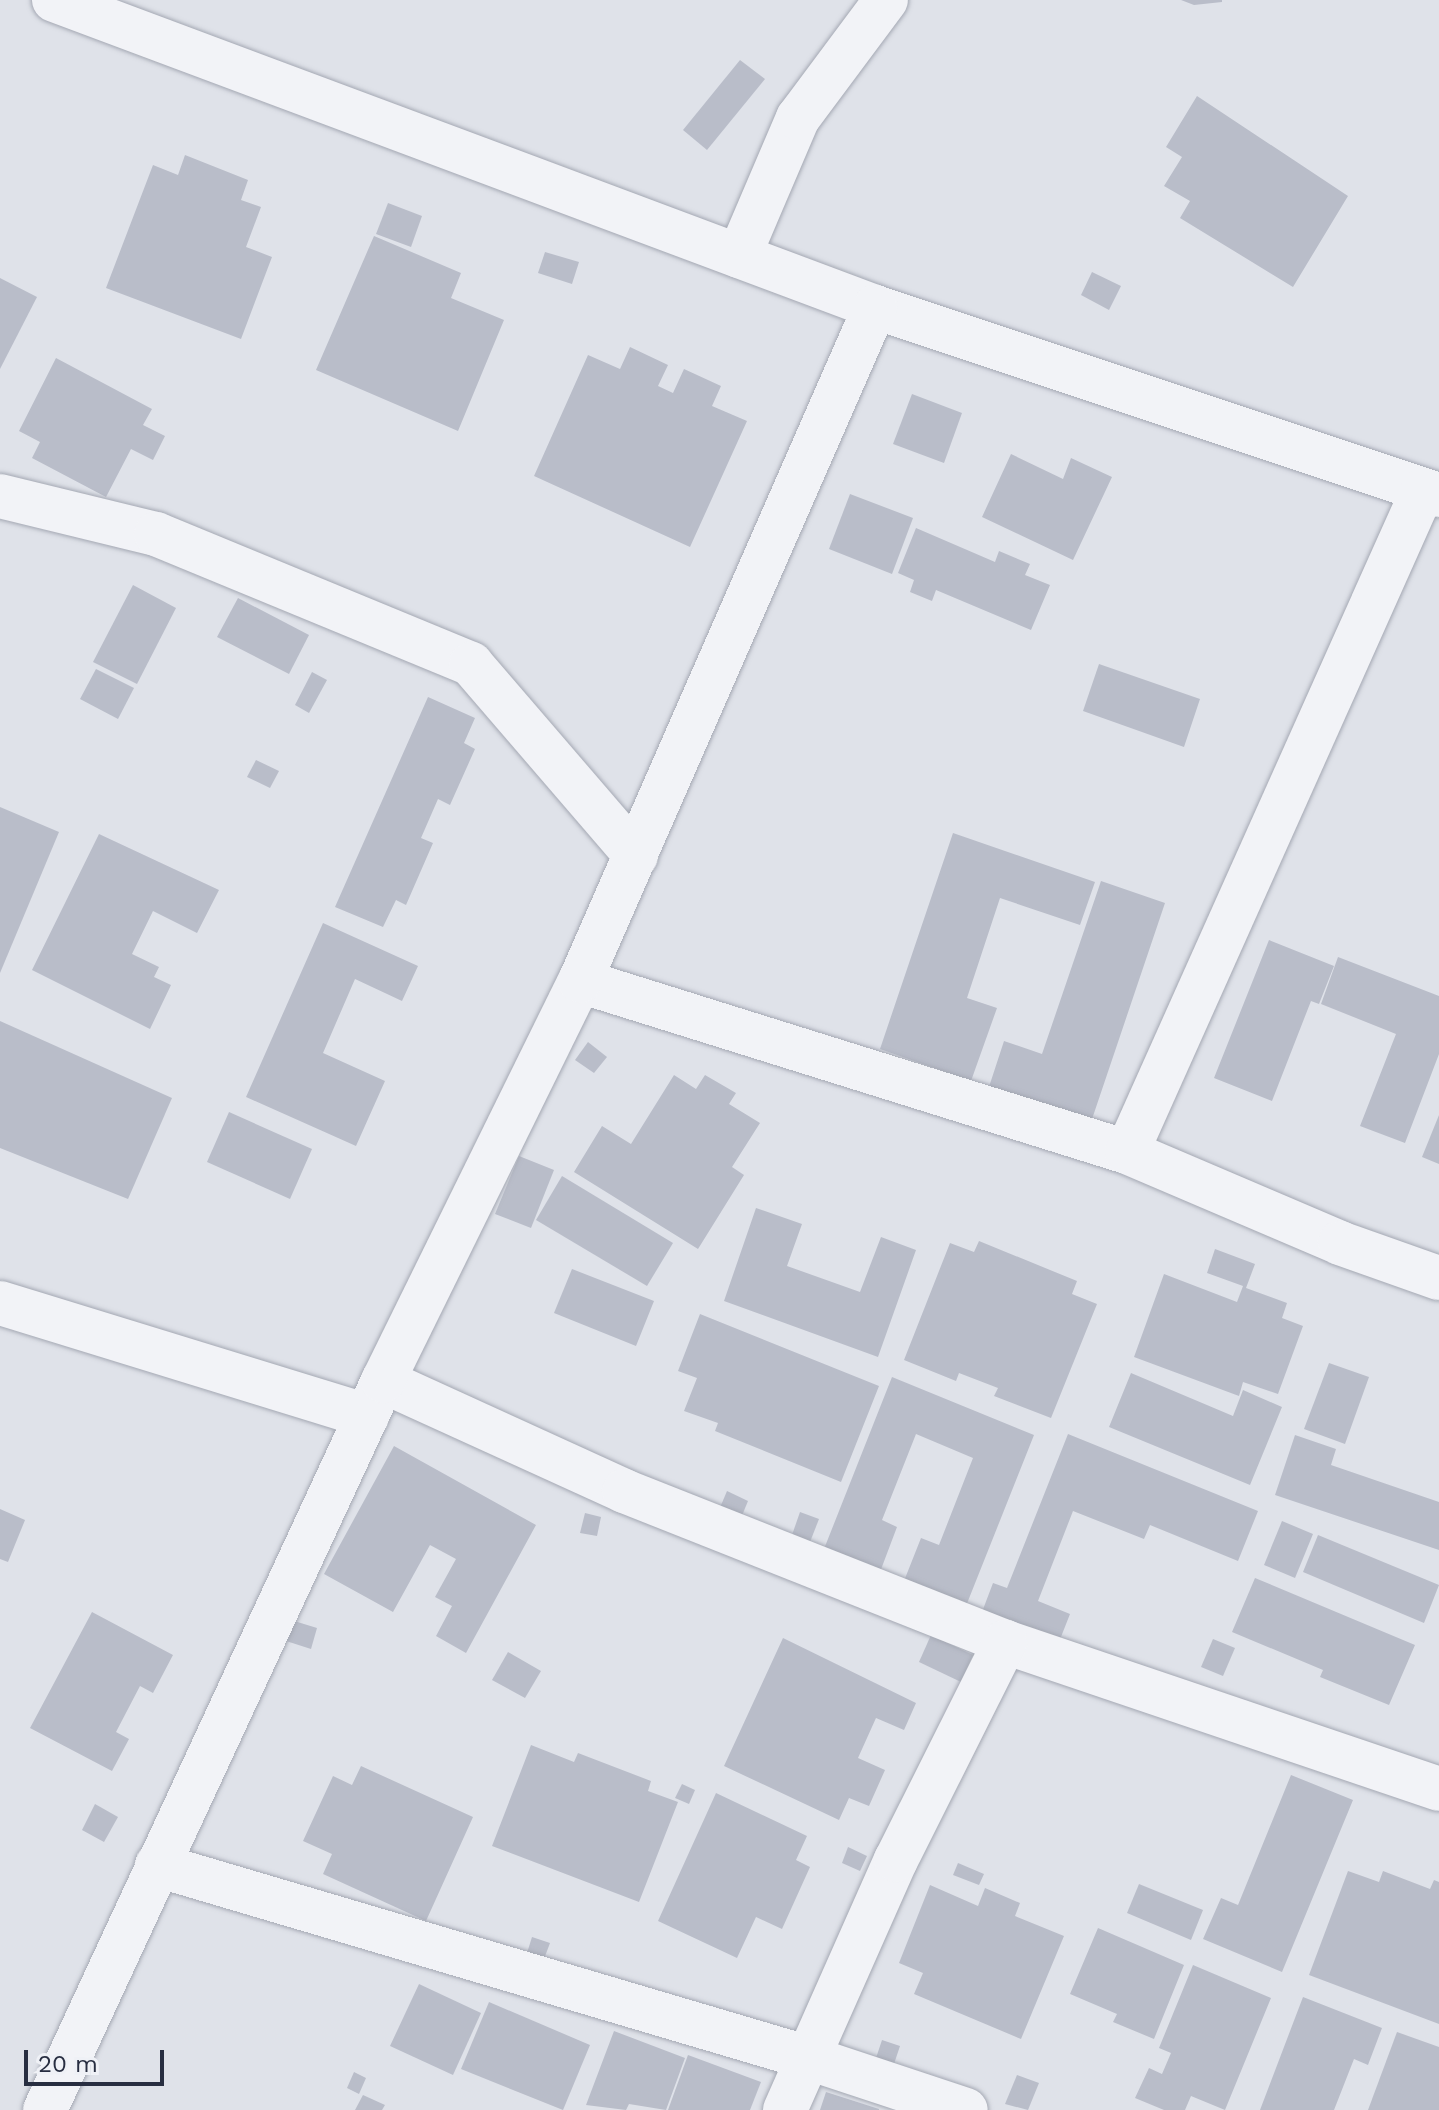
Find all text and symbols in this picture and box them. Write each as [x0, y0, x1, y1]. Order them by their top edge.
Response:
scale bar [28, 2034, 168, 2084]
text: 20 m [38, 2050, 98, 2078]

